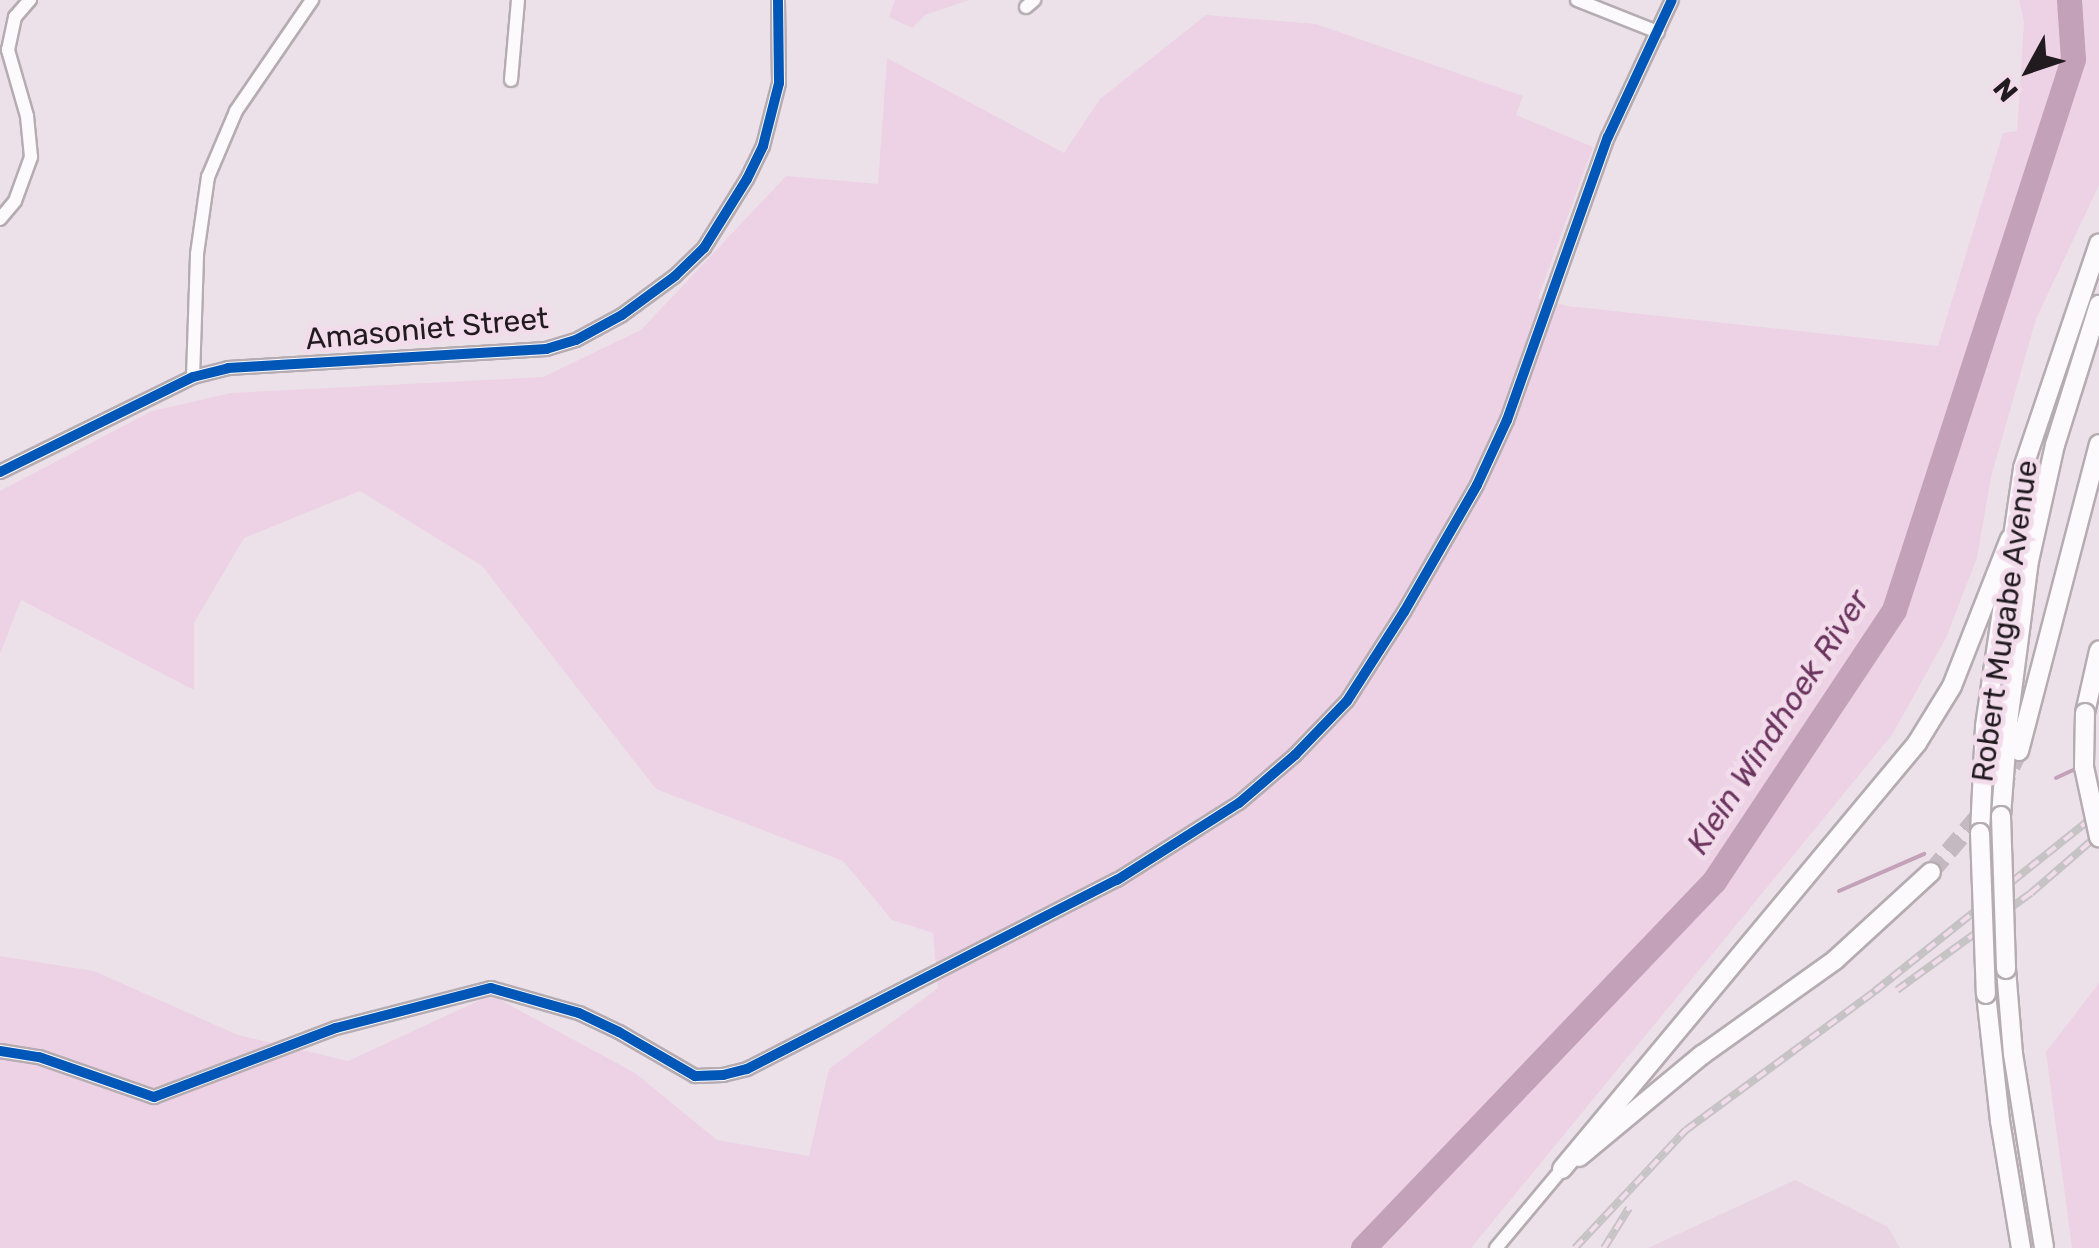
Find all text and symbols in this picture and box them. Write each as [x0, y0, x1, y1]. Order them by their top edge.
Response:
north arrow [1979, 20, 2079, 120]
text: N [1987, 71, 2025, 108]
street label: Amasoniet Street [304, 300, 550, 358]
street label: Robert Mugabe Avenue [1965, 457, 2045, 785]
water label: Klein Windhoek River [1678, 583, 1878, 861]

